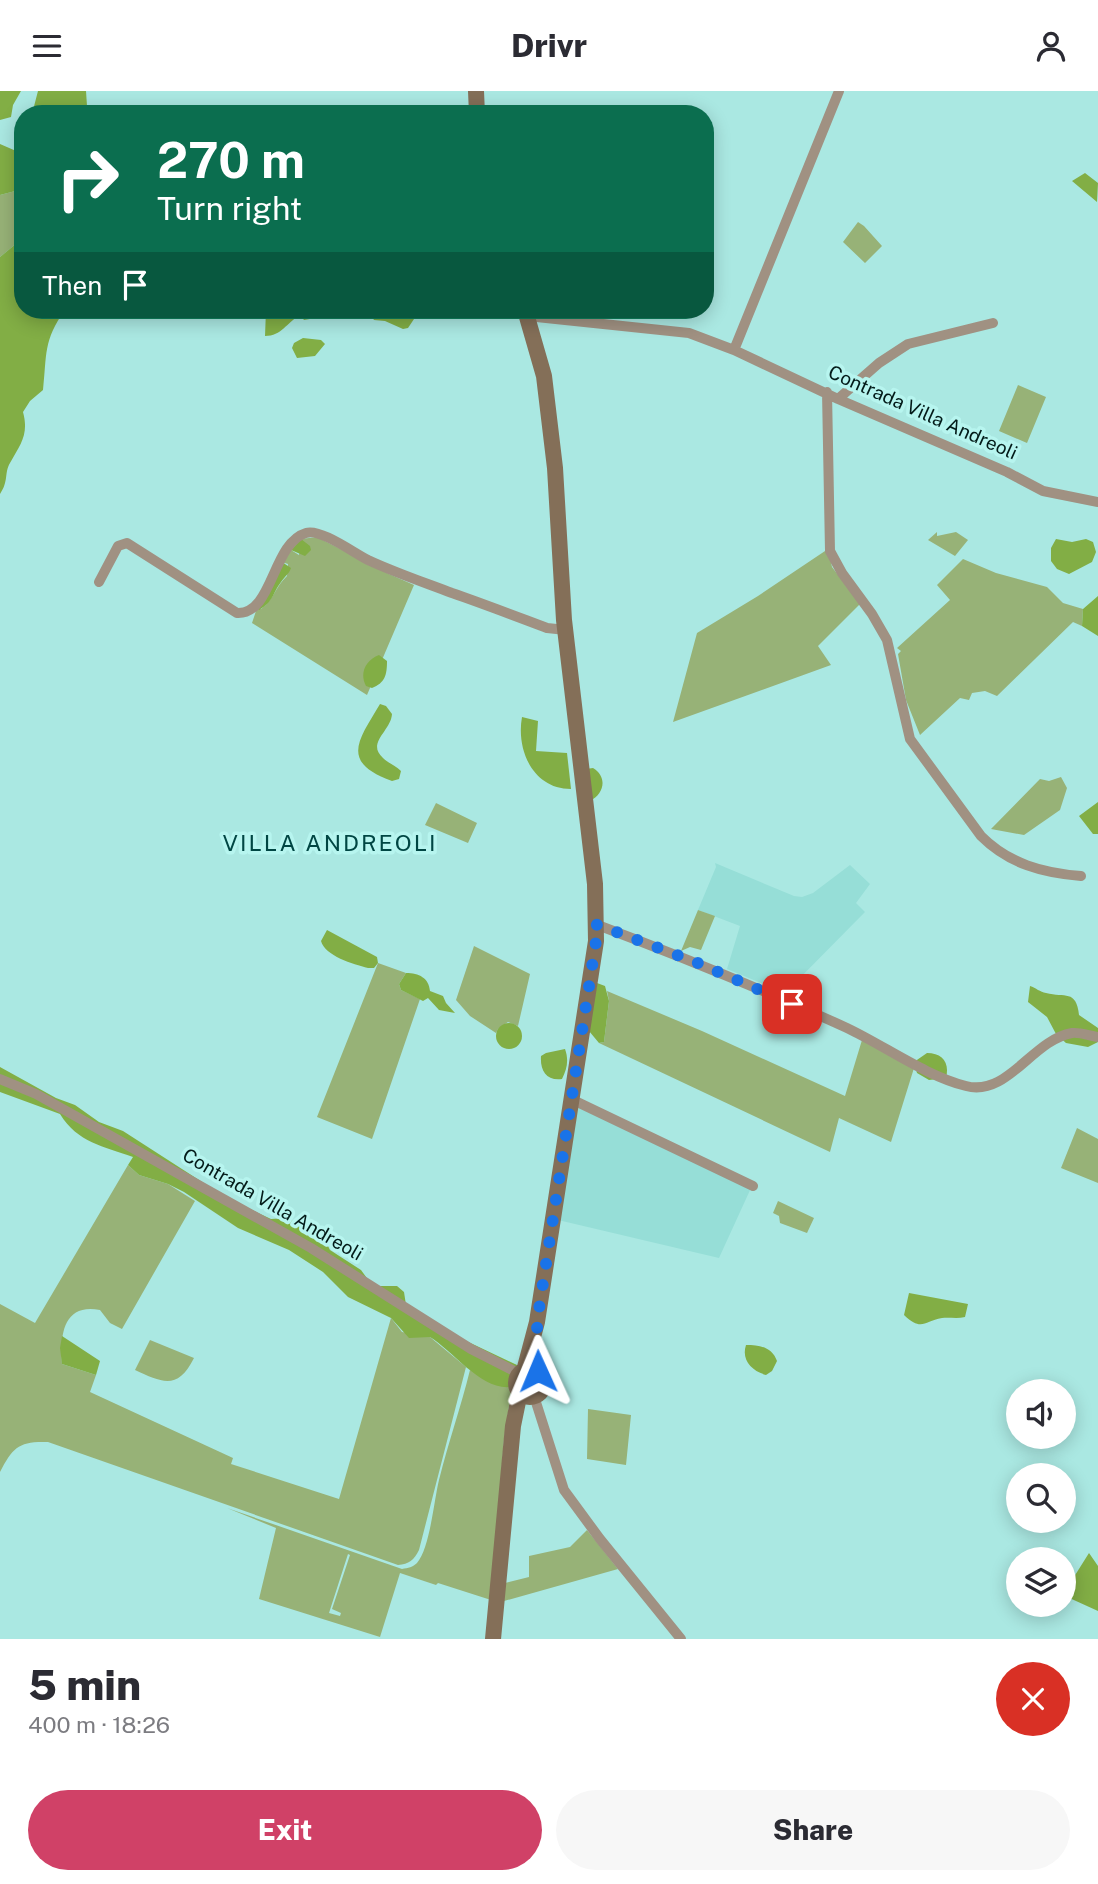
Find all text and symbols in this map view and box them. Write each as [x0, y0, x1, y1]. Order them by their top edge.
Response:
icon: menu [28, 27, 66, 65]
text: Drivr [511, 27, 587, 64]
icon: person [1032, 27, 1070, 65]
text: 270 m [157, 131, 305, 189]
icon: right [42, 133, 133, 224]
text: Turn right [157, 190, 302, 227]
icon: arrive [116, 266, 154, 304]
text: Then [42, 270, 102, 301]
street label: Contrada Villa Andreoli [825, 360, 1021, 464]
district label: VILLA ANDREOLI [223, 829, 437, 856]
pin [762, 974, 822, 1034]
icon: arrive [773, 985, 811, 1023]
street label: Contrada Villa Andreoli [179, 1143, 367, 1265]
position arrow [501, 1334, 575, 1408]
map controls [1006, 1379, 1076, 1617]
button: sound [1006, 1379, 1076, 1449]
button: search [1006, 1463, 1076, 1533]
button: layers [1006, 1547, 1076, 1617]
text: 5 min [28, 1660, 141, 1709]
button: close [996, 1662, 1070, 1736]
text: 400 m · 18:26 [28, 1711, 170, 1738]
button: Exit [28, 1790, 542, 1870]
button: Share [556, 1790, 1070, 1870]

